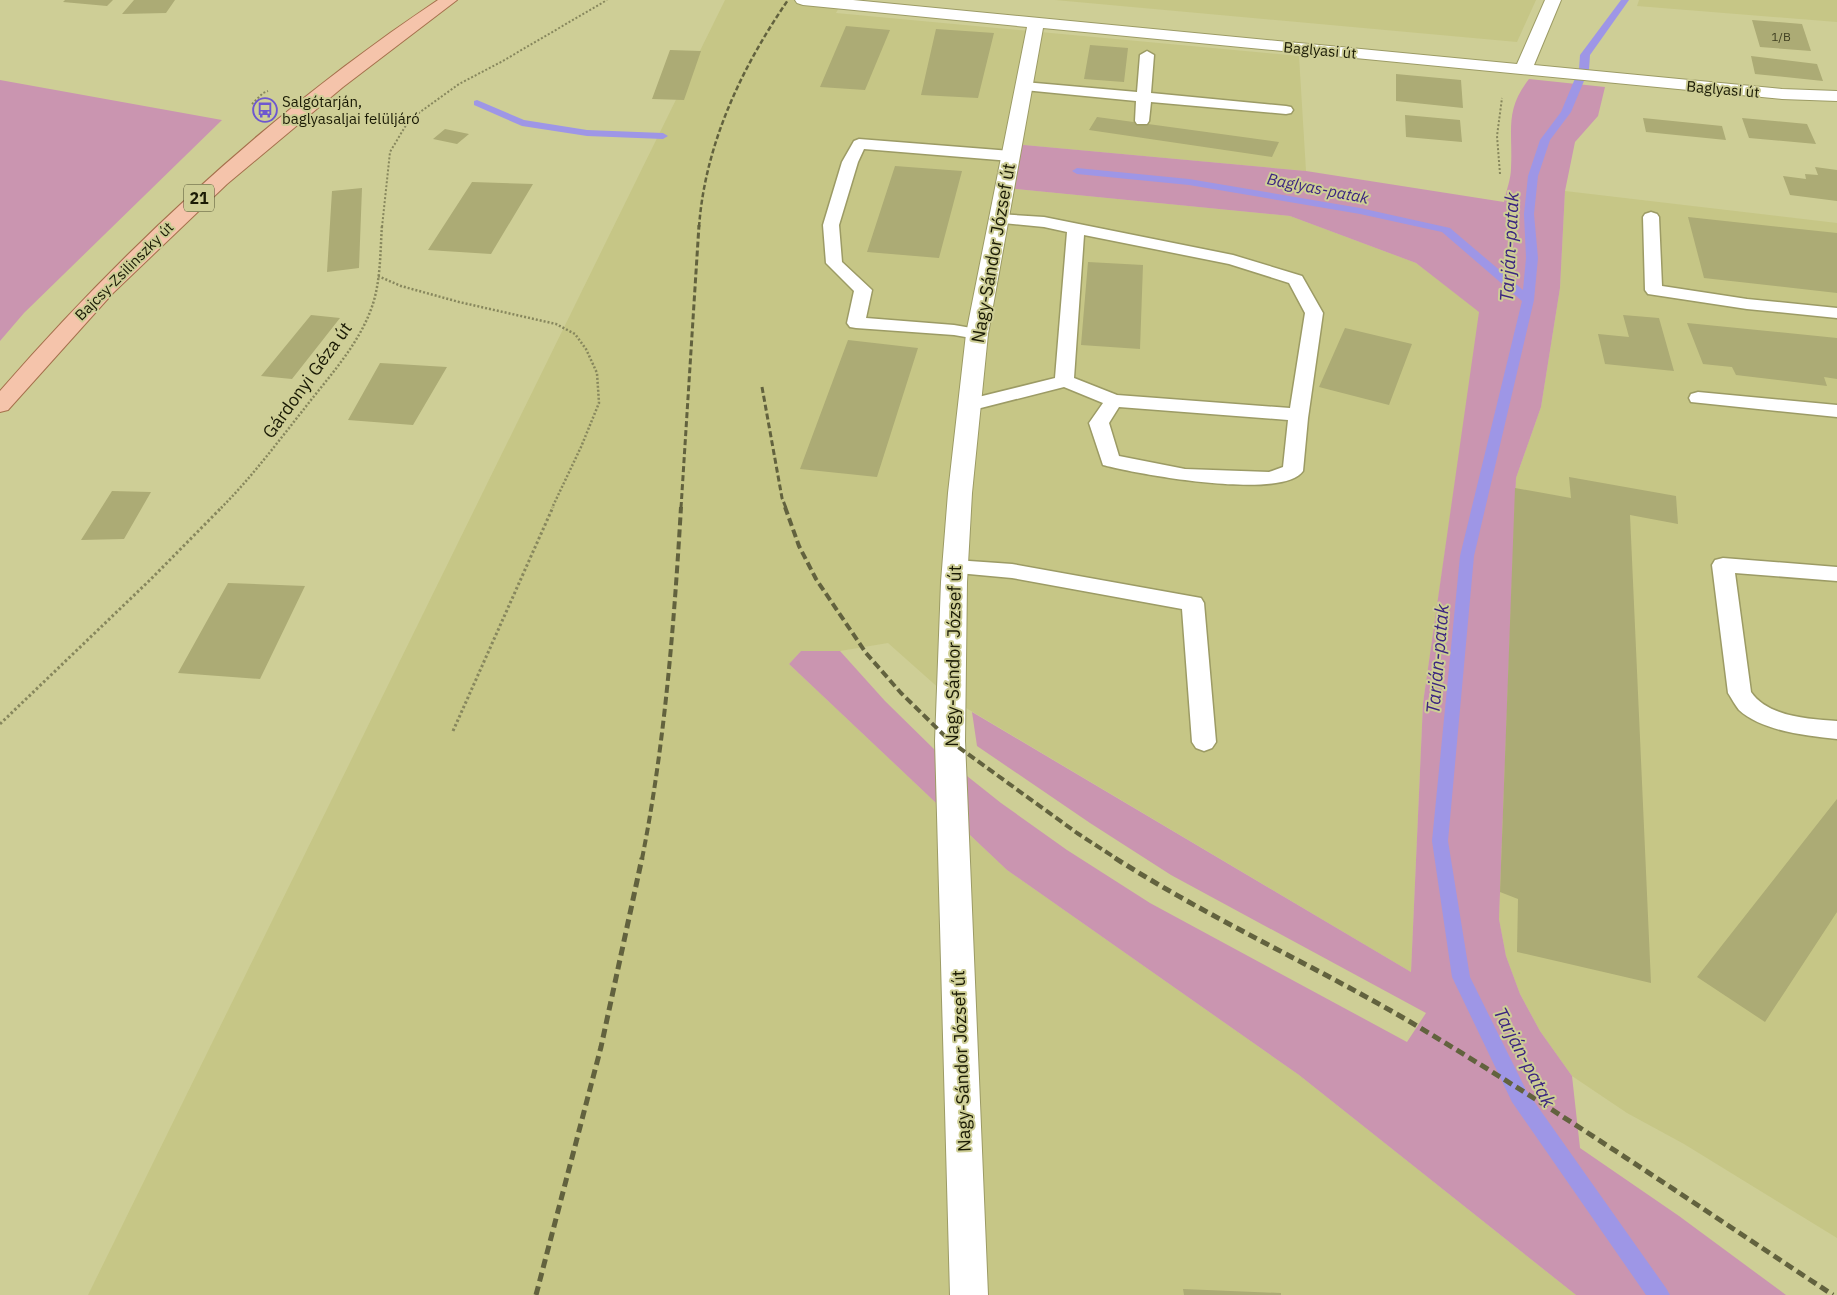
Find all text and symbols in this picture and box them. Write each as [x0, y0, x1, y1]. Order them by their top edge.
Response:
house number: 1/B [1771, 29, 1791, 44]
street label: Baglyasi út [1283, 37, 1357, 63]
street label: Baglyasi út [1686, 76, 1760, 102]
place label: Salgótarján, baglyasaljai felüljáró [282, 92, 420, 128]
bus stop icon: Salgótarján, baglyasaljai felüljáró [252, 97, 278, 123]
street label: Nagy-Sándor József út [966, 161, 1020, 345]
water label: Baglyas-patak [1265, 168, 1371, 208]
road number: 21 [184, 184, 214, 212]
water label: Tarján-patak [1494, 190, 1524, 303]
street label: Bajcsy-Zsilinszky út [71, 218, 177, 324]
street label: Gárdonyi Géza út [257, 317, 357, 443]
street label: Nagy-Sándor József út [940, 565, 966, 747]
water label: Tarján-patak [1420, 602, 1454, 715]
street label: Nagy-Sándor József út [946, 970, 976, 1152]
water label: Tarján-patak [1489, 1003, 1562, 1112]

